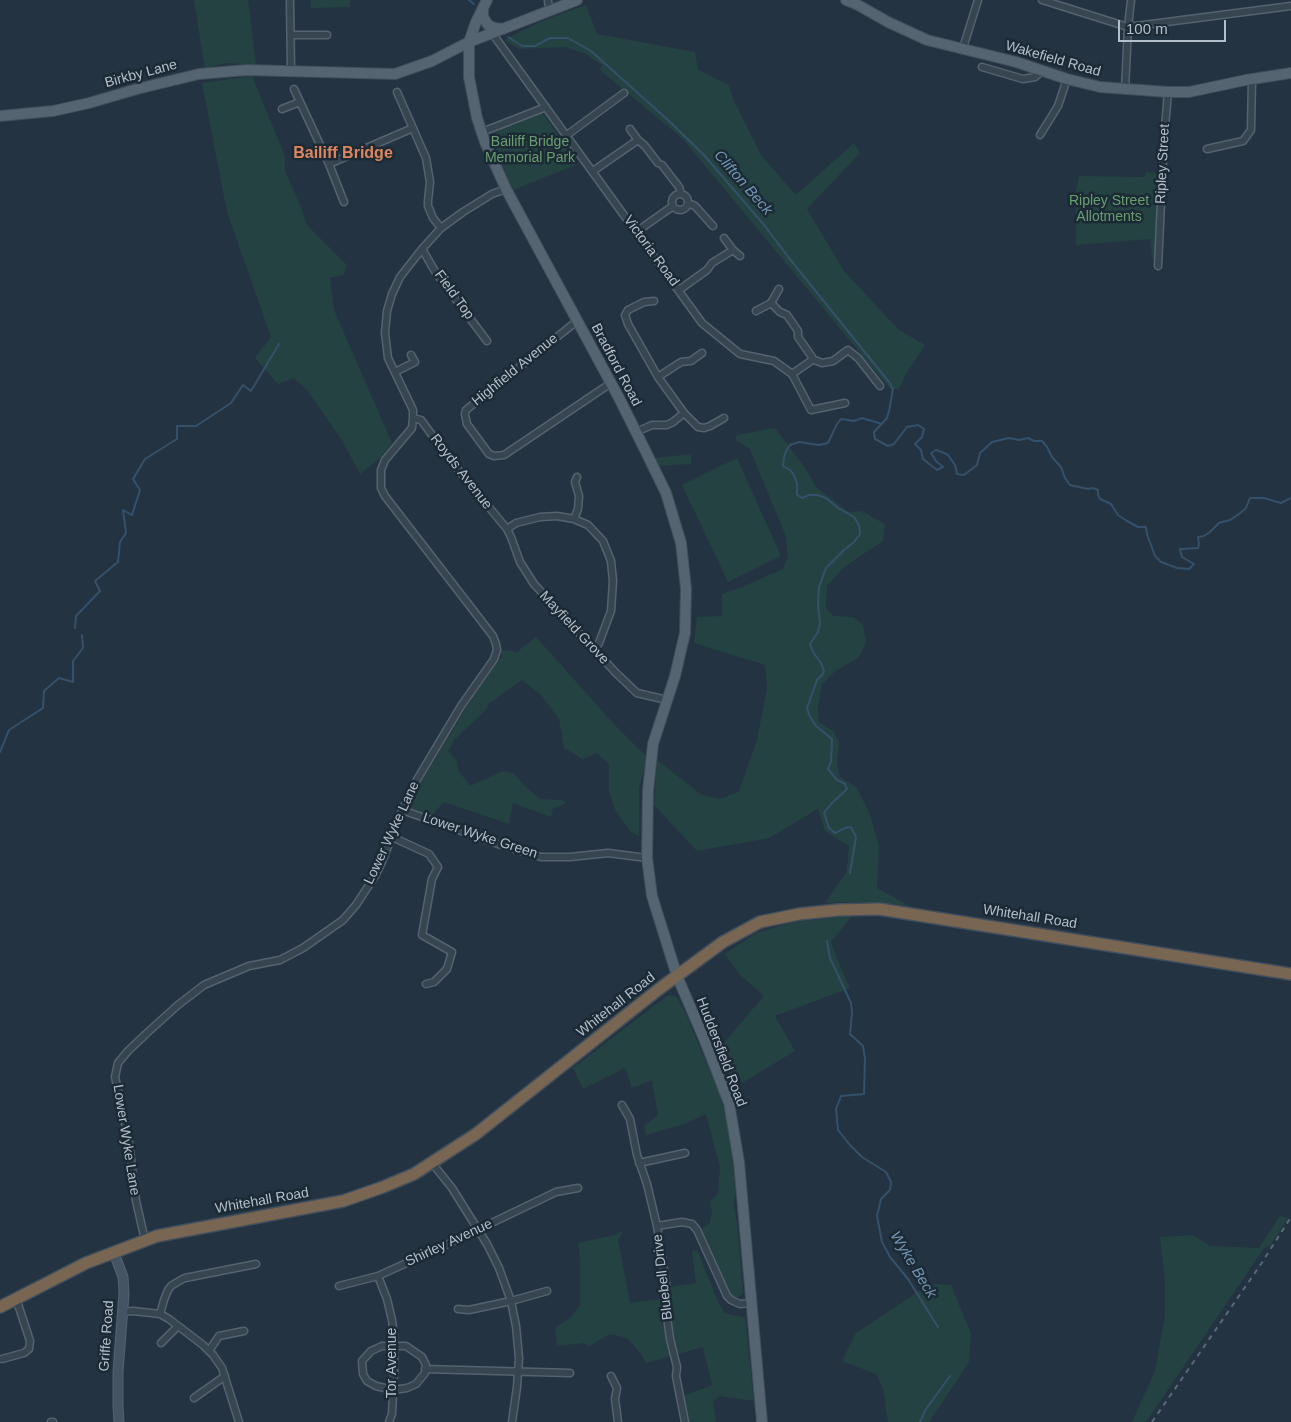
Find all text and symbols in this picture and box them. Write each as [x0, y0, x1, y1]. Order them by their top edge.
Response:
scale bar [1121, 10, 1228, 42]
text: 100 m [1126, 20, 1168, 37]
street label: Wakefield Road [1003, 37, 1103, 81]
street label: Birkby Lane [103, 56, 179, 92]
street label: Ripley Street [1153, 124, 1173, 204]
park label: Bailiff Bridge Memorial Park [485, 134, 575, 166]
district label: Bailiff Bridge [293, 144, 393, 164]
water label: Clifton Beck [710, 147, 776, 219]
park label: Ripley Street Allotments [1069, 193, 1149, 226]
street label: Victoria Road [620, 212, 682, 290]
street label: Field Top [431, 267, 477, 323]
street label: Bradford Road [587, 321, 645, 409]
street label: Highfield Avenue [469, 330, 561, 410]
street label: Royds Avenue [426, 431, 496, 513]
street label: Mayfield Grove [536, 588, 612, 668]
street label: Lower Wyke Lane [361, 779, 423, 887]
street label: Lower Wyke Green [420, 810, 540, 862]
street label: Whitehall Road [982, 901, 1078, 933]
street label: Whitehall Road [573, 969, 659, 1041]
street label: Huddersfield Road [692, 995, 750, 1109]
street label: Lower Wyke Lane [109, 1083, 143, 1197]
street label: Whitehall Road [214, 1184, 310, 1218]
street label: Shirley Avenue [403, 1216, 495, 1270]
water label: Wyke Beck [886, 1228, 940, 1302]
street label: Bluebell Drive [649, 1233, 677, 1321]
street label: Griffe Road [96, 1300, 118, 1372]
street label: Tor Avenue [384, 1328, 400, 1398]

